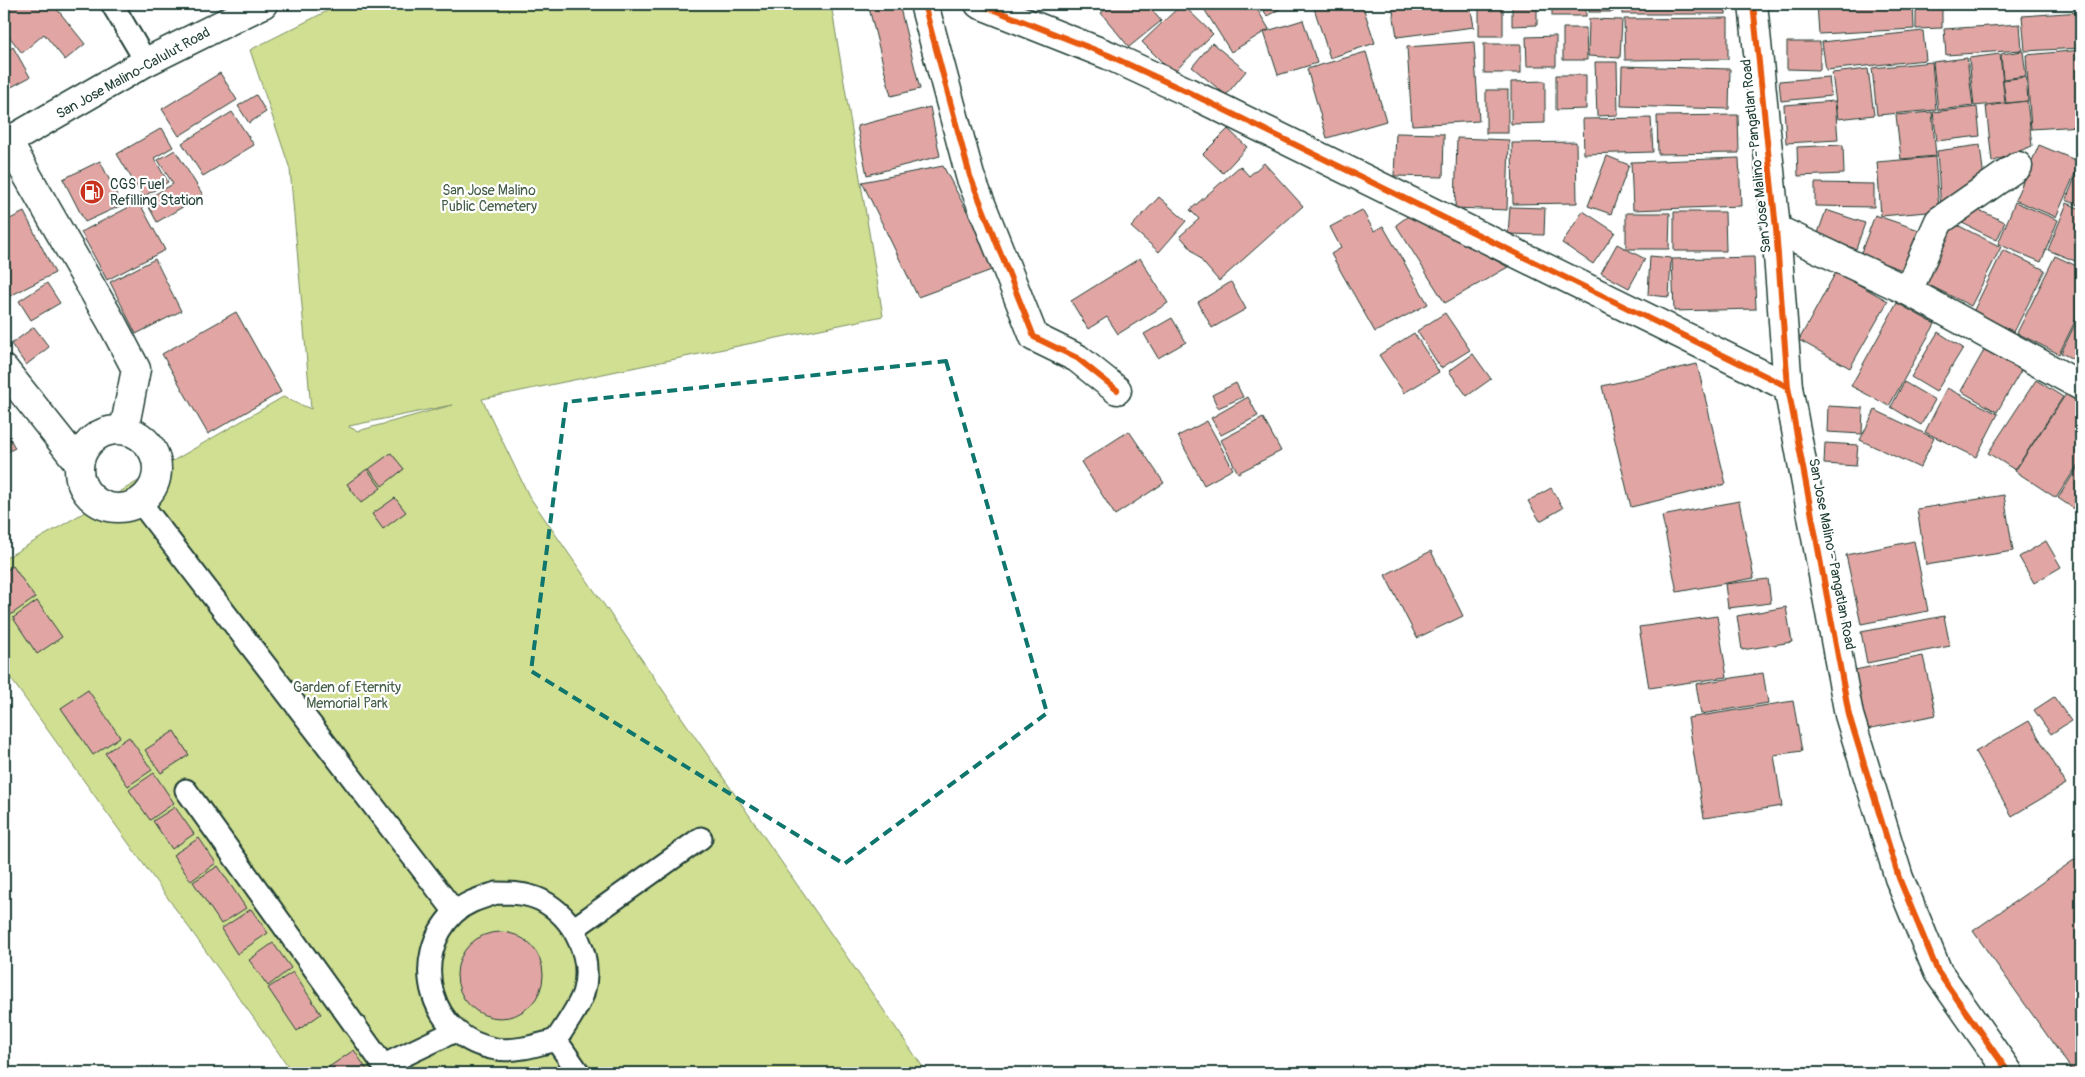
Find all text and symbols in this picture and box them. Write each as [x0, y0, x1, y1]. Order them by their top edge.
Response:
street label: San Jose Malino-Calulut Road [53, 24, 213, 122]
street label: San Jose Malino - Pangatlan Road [1737, 58, 1775, 254]
place label: CGS Fuel Refilling Station [110, 176, 204, 209]
fuel station icon: CGS Fuel Refilling Station [79, 179, 105, 205]
park label: San Jose Malino Public Cemetery [441, 182, 537, 215]
street label: San Jose Malino - Pangatlan Road [1805, 457, 1859, 651]
park label: Garden of Eternity Memorial Park [293, 679, 401, 712]

